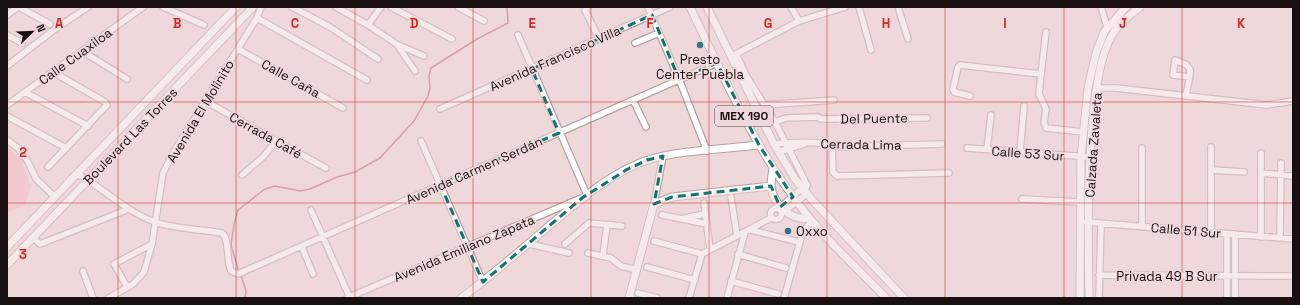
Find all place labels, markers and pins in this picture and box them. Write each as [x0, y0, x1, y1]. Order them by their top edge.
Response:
marker: Presto Center Puebla [695, 40, 705, 50]
place label: Presto Center Puebla [656, 51, 745, 83]
place label: Oxxo [796, 223, 828, 240]
marker: Oxxo [783, 226, 793, 236]

